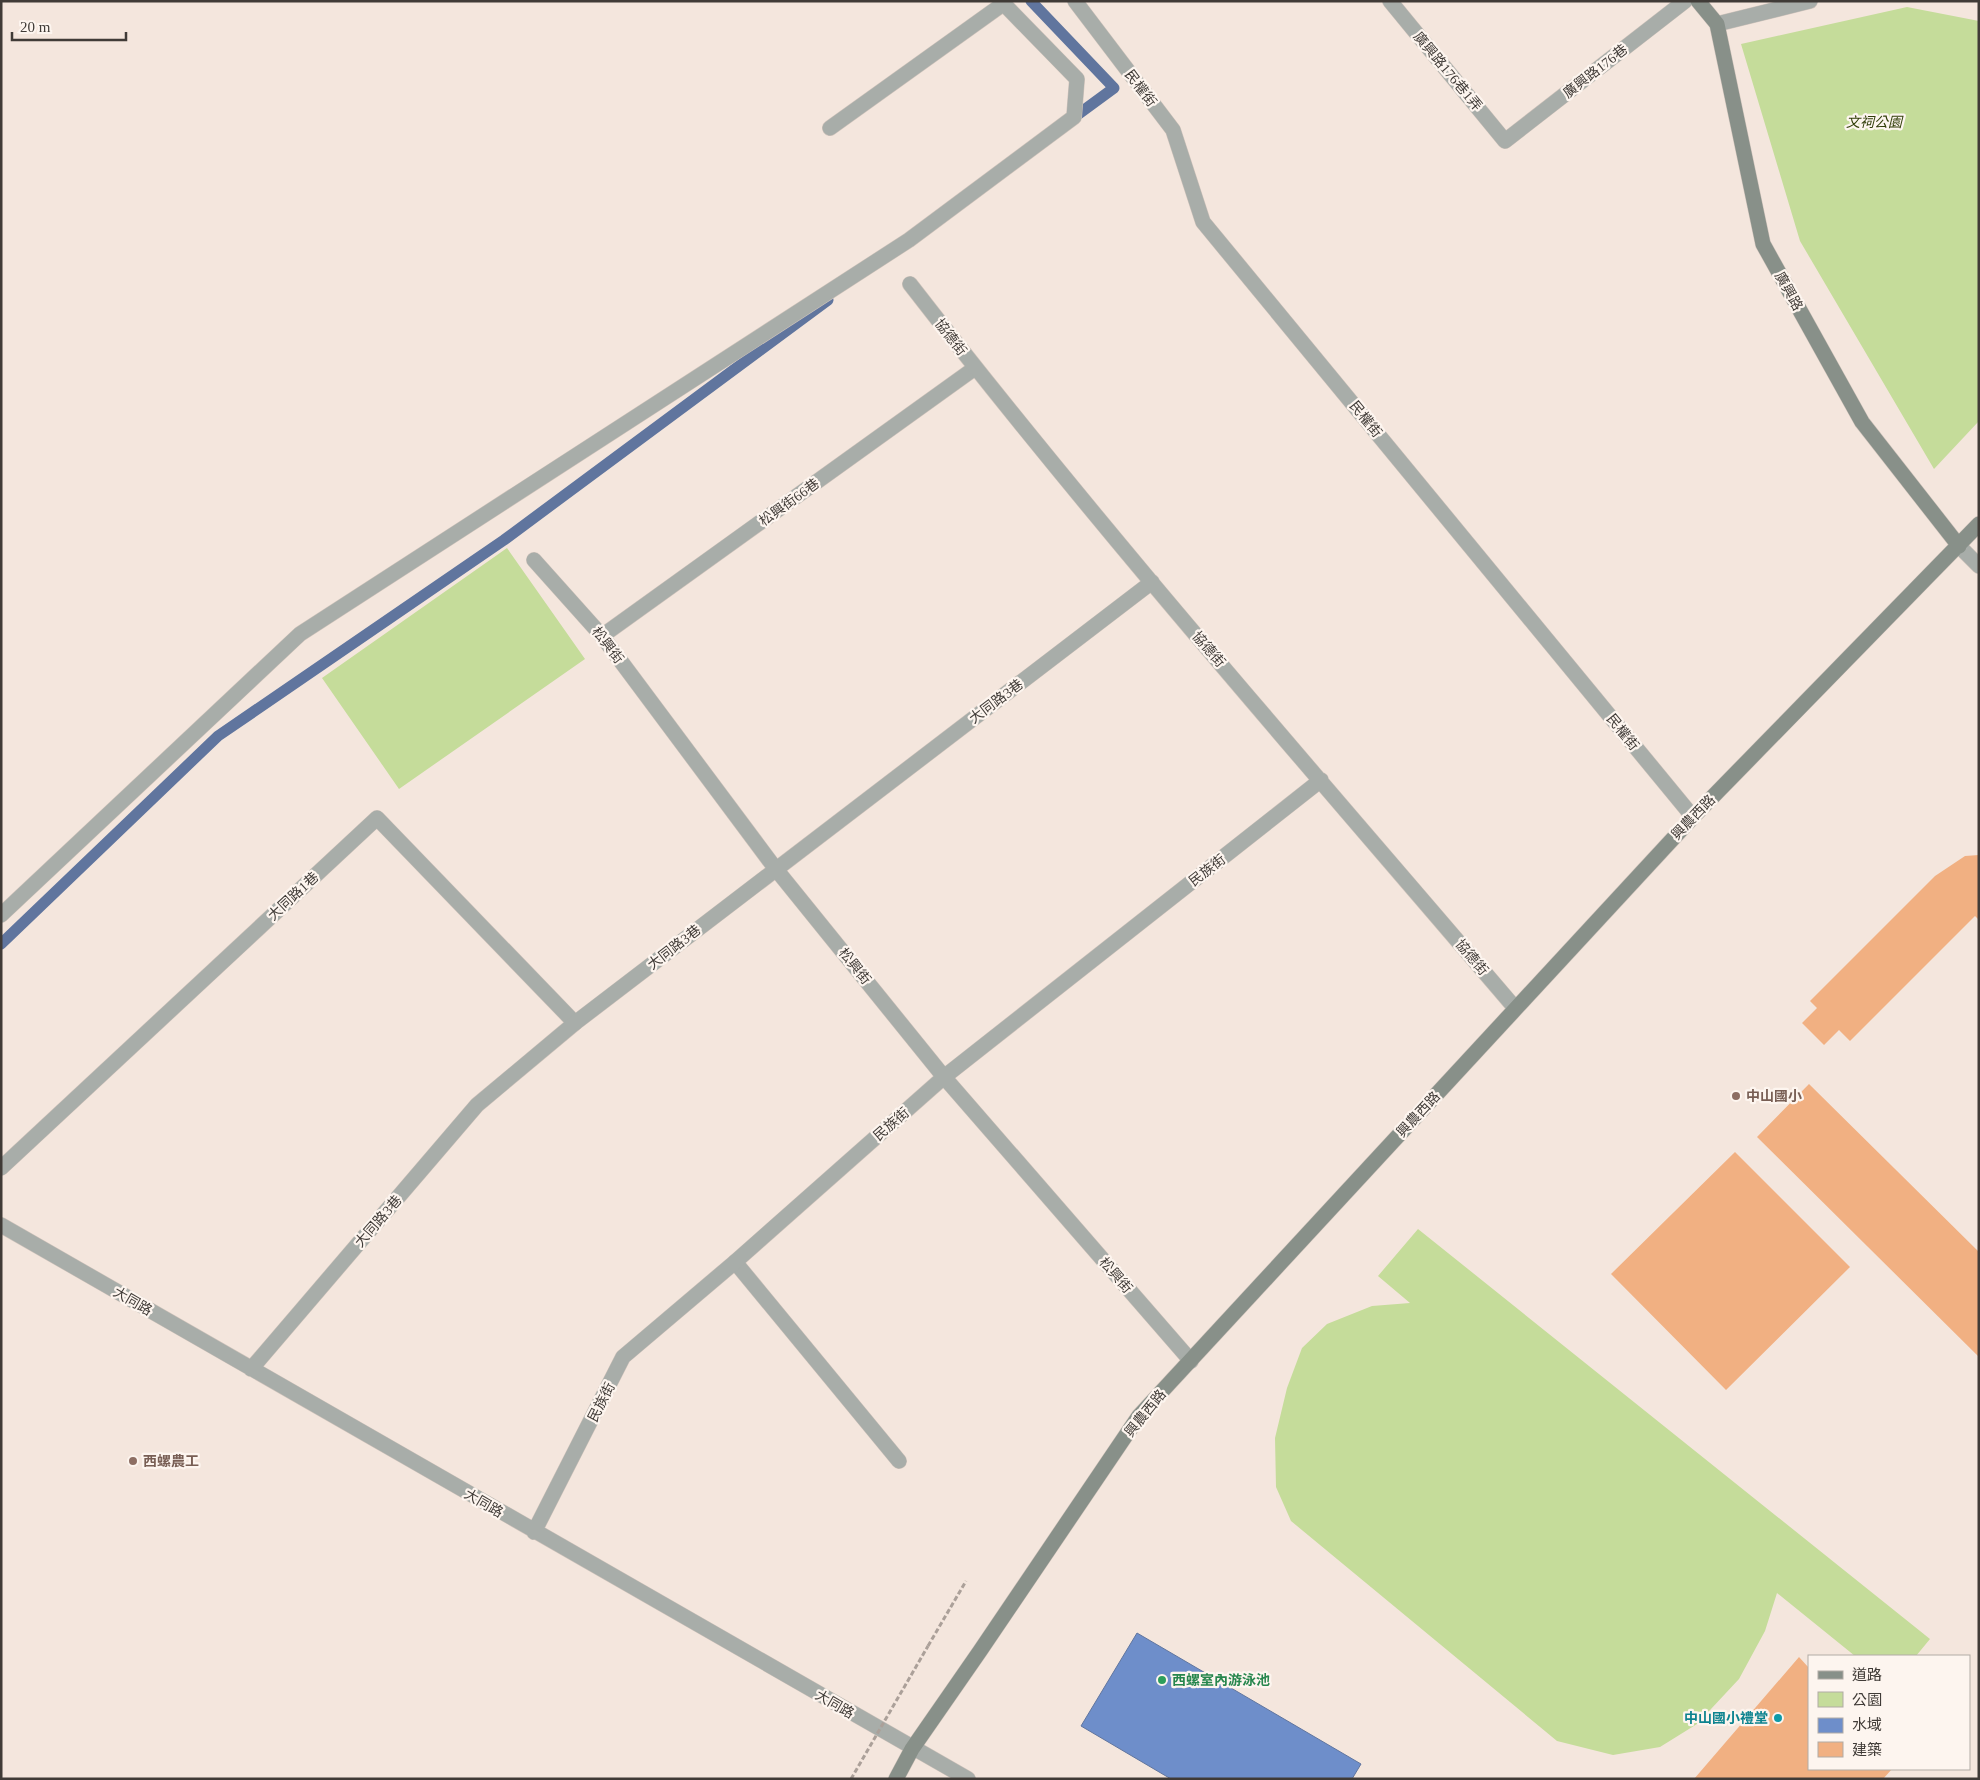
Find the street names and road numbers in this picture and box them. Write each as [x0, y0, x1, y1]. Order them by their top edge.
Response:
street label: 廣興路176巷1弄 [1410, 29, 1485, 114]
street label: 廣興路176巷 [1560, 42, 1630, 101]
street label: 民權街 [1122, 67, 1159, 110]
street label: 廣興路 [1772, 269, 1805, 313]
street label: 協德街 [932, 316, 970, 358]
street label: 民權街 [1347, 398, 1385, 440]
street label: 松興街66巷 [757, 476, 822, 529]
street label: 松興街 [589, 624, 626, 666]
street label: 協德街 [1189, 628, 1229, 670]
street label: 大同路3巷 [967, 676, 1026, 726]
street label: 民權街 [1604, 711, 1642, 753]
street label: 興農西路 [1669, 792, 1718, 843]
street label: 民族街 [1186, 852, 1228, 889]
street label: 大同路1巷 [265, 869, 321, 923]
street label: 大同路3巷 [645, 922, 704, 973]
street label: 協德街 [1452, 936, 1492, 978]
street label: 松興街 [836, 945, 874, 987]
street label: 興農西路 [1394, 1089, 1443, 1140]
street label: 民族街 [871, 1105, 912, 1144]
street label: 大同路3巷 [352, 1193, 405, 1250]
street label: 松興街 [1096, 1255, 1135, 1296]
street label: 大同路 [111, 1284, 155, 1318]
street label: 民族街 [585, 1380, 618, 1424]
street label: 興農西路 [1122, 1387, 1169, 1440]
street label: 大同路 [462, 1486, 506, 1520]
street label: 大同路 [813, 1687, 857, 1721]

